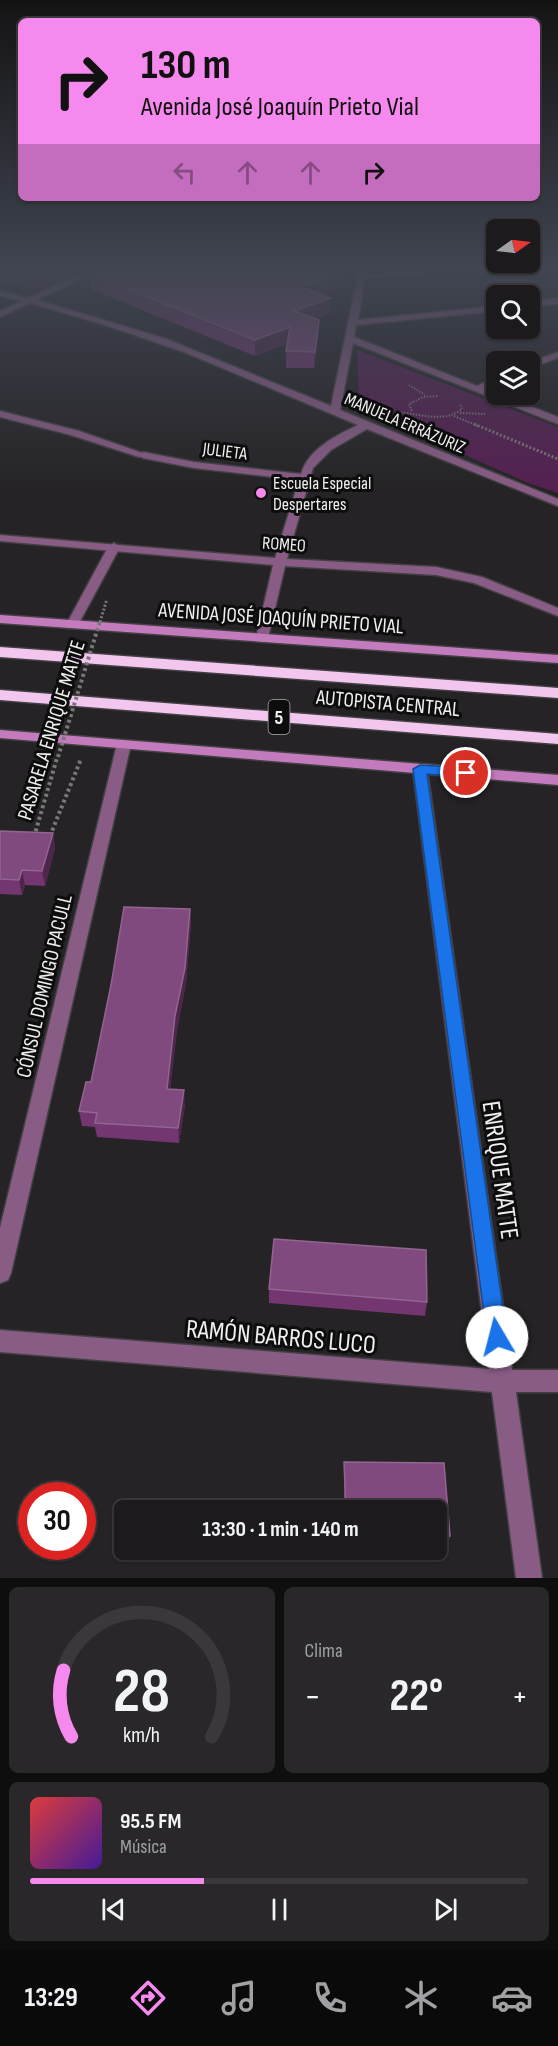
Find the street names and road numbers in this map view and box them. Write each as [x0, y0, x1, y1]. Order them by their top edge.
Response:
street label: MANUELA ERRÁZURIZ [341, 389, 469, 459]
street label: JULIETA [201, 438, 249, 465]
street label: ROMEO [261, 532, 307, 557]
street label: AVENIDA JOSÉ JOAQUÍN PRIETO VIAL [157, 597, 405, 640]
street label: PASARELA ENRIQUE MATTE [12, 637, 91, 823]
street label: AUTOPISTA CENTRAL [314, 685, 461, 722]
road number: 5 [268, 700, 290, 734]
street label: CÓNSUL DOMINGO PACULL [11, 892, 78, 1080]
street label: ENRIQUE MATTE [474, 1099, 525, 1241]
street label: RAMÓN BARROS LUCO [185, 1314, 377, 1361]

